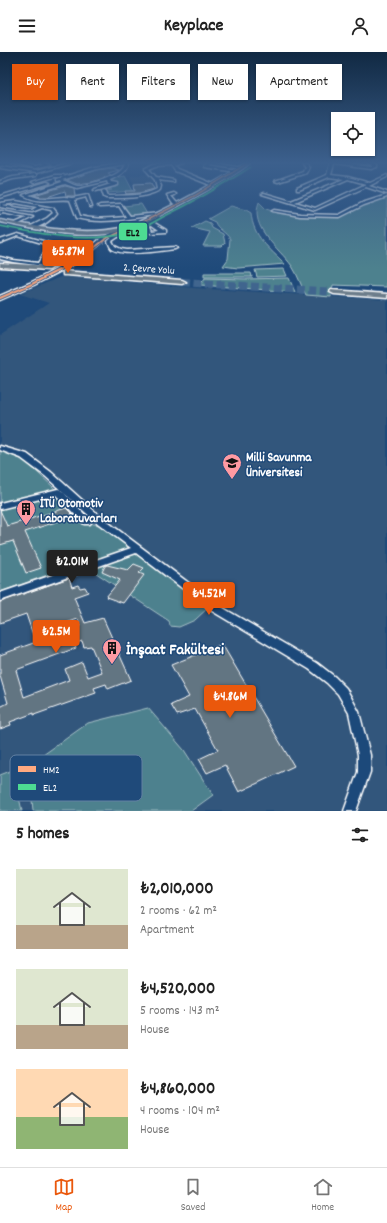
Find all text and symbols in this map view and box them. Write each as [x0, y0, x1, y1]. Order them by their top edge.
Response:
text: Keyplace [164, 14, 223, 39]
icon: menu [16, 15, 38, 37]
icon: person [349, 15, 371, 37]
chip: Buy [12, 64, 58, 100]
chip: Rent [66, 64, 119, 100]
chip: Filters [127, 64, 190, 100]
chip: New [198, 64, 248, 100]
chip: Apartment [256, 64, 342, 100]
map controls [331, 112, 375, 156]
button: locate [331, 112, 375, 156]
line badge: EL2 [118, 222, 148, 241]
text: EL2 [126, 226, 140, 242]
pin: ₺5.87M [35, 240, 101, 274]
text: ₺5.87M [51, 243, 85, 262]
street label: 2. Çevre Yolu [123, 260, 175, 280]
place label: Milli Savunma Üniversitesi [246, 449, 312, 483]
school or university icon: Milli Savunma Üniversitesi [221, 452, 243, 480]
place label: İTÜ Otomotiv Laboratuvarları [40, 495, 118, 529]
building icon: İTÜ Otomotiv Laboratuvarları [15, 498, 37, 526]
pin: ₺2.01M [39, 550, 105, 584]
text: ₺2.01M [56, 553, 88, 572]
pin: ₺4.52M [176, 582, 242, 616]
text: ₺4.52M [192, 585, 226, 604]
pin: ₺2.5M [28, 620, 84, 654]
text: ₺2.5M [42, 623, 70, 642]
building icon: İnşaat Fakültesi [101, 637, 123, 665]
place label: İnşaat Fakültesi [126, 639, 224, 662]
pin: ₺4.86M [197, 685, 263, 719]
text: ₺4.86M [213, 688, 247, 707]
legend [10, 755, 142, 801]
text: HM2 [43, 763, 60, 779]
text: EL2 [43, 781, 57, 797]
text: 5 homes [16, 823, 69, 847]
icon: filters [349, 824, 371, 846]
text: ₺2,010,000 [140, 878, 213, 902]
icon: home [48, 885, 96, 933]
text: 2 rooms · 62 m² [140, 902, 217, 921]
text: Apartment [140, 921, 194, 940]
text: ₺4,520,000 [140, 978, 215, 1002]
icon: home [48, 985, 96, 1033]
text: 5 rooms · 143 m² [140, 1002, 219, 1021]
text: House [140, 1021, 169, 1040]
text: ₺4,860,000 [140, 1078, 215, 1102]
icon: home [48, 1085, 96, 1133]
text: 4 rooms · 104 m² [140, 1102, 220, 1121]
text: House [140, 1121, 169, 1140]
tab: Map [53, 1176, 75, 1216]
tab: Saved [181, 1176, 205, 1216]
tab: Home [311, 1176, 334, 1216]

